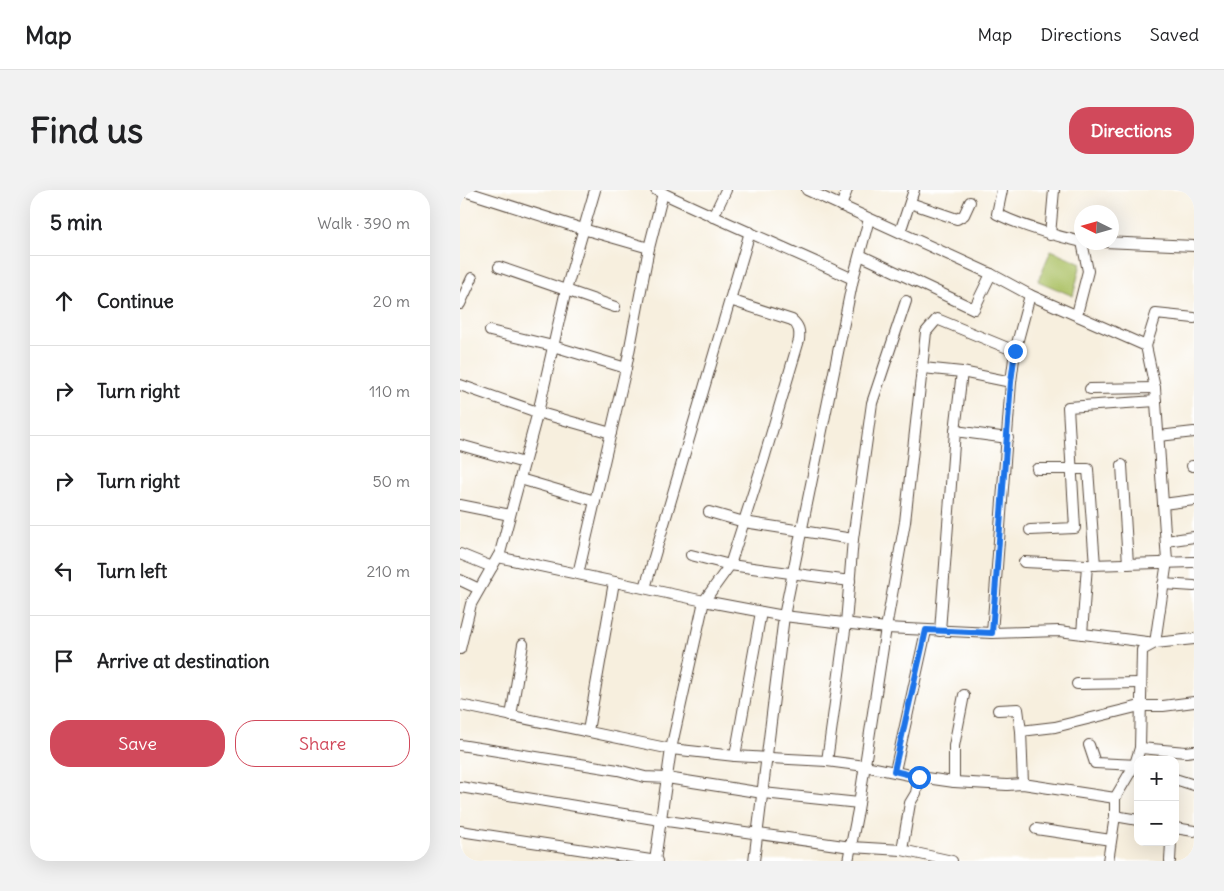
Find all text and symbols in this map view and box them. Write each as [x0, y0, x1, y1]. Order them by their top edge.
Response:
text: Map [25, 20, 72, 50]
text: Map [977, 23, 1012, 46]
text: Directions [1040, 23, 1122, 46]
text: Saved [1150, 23, 1199, 46]
button: Directions [1069, 107, 1194, 154]
text: Find us [30, 108, 143, 152]
north arrow [1074, 205, 1119, 250]
text: 5 min [50, 209, 102, 236]
text: Walk · 390 m [317, 213, 410, 233]
icon: ahead [50, 287, 78, 315]
text: Continue [97, 289, 174, 313]
text: 20 m [373, 291, 410, 311]
route end [1004, 340, 1027, 363]
icon: right [50, 377, 78, 405]
text: Turn right [97, 379, 180, 403]
text: 110 m [369, 381, 410, 401]
icon: right [50, 467, 78, 495]
text: Turn right [97, 469, 180, 493]
text: 50 m [372, 471, 410, 491]
icon: left [50, 557, 78, 585]
text: Turn left [97, 559, 167, 583]
text: 210 m [367, 561, 410, 581]
icon: arrive [50, 647, 78, 675]
text: Arrive at destination [97, 649, 270, 673]
button: Save [50, 720, 225, 767]
button: Share [235, 720, 410, 767]
map controls [1134, 756, 1179, 846]
button: + [1134, 756, 1179, 801]
route start [908, 766, 931, 789]
button: − [1134, 801, 1179, 846]

